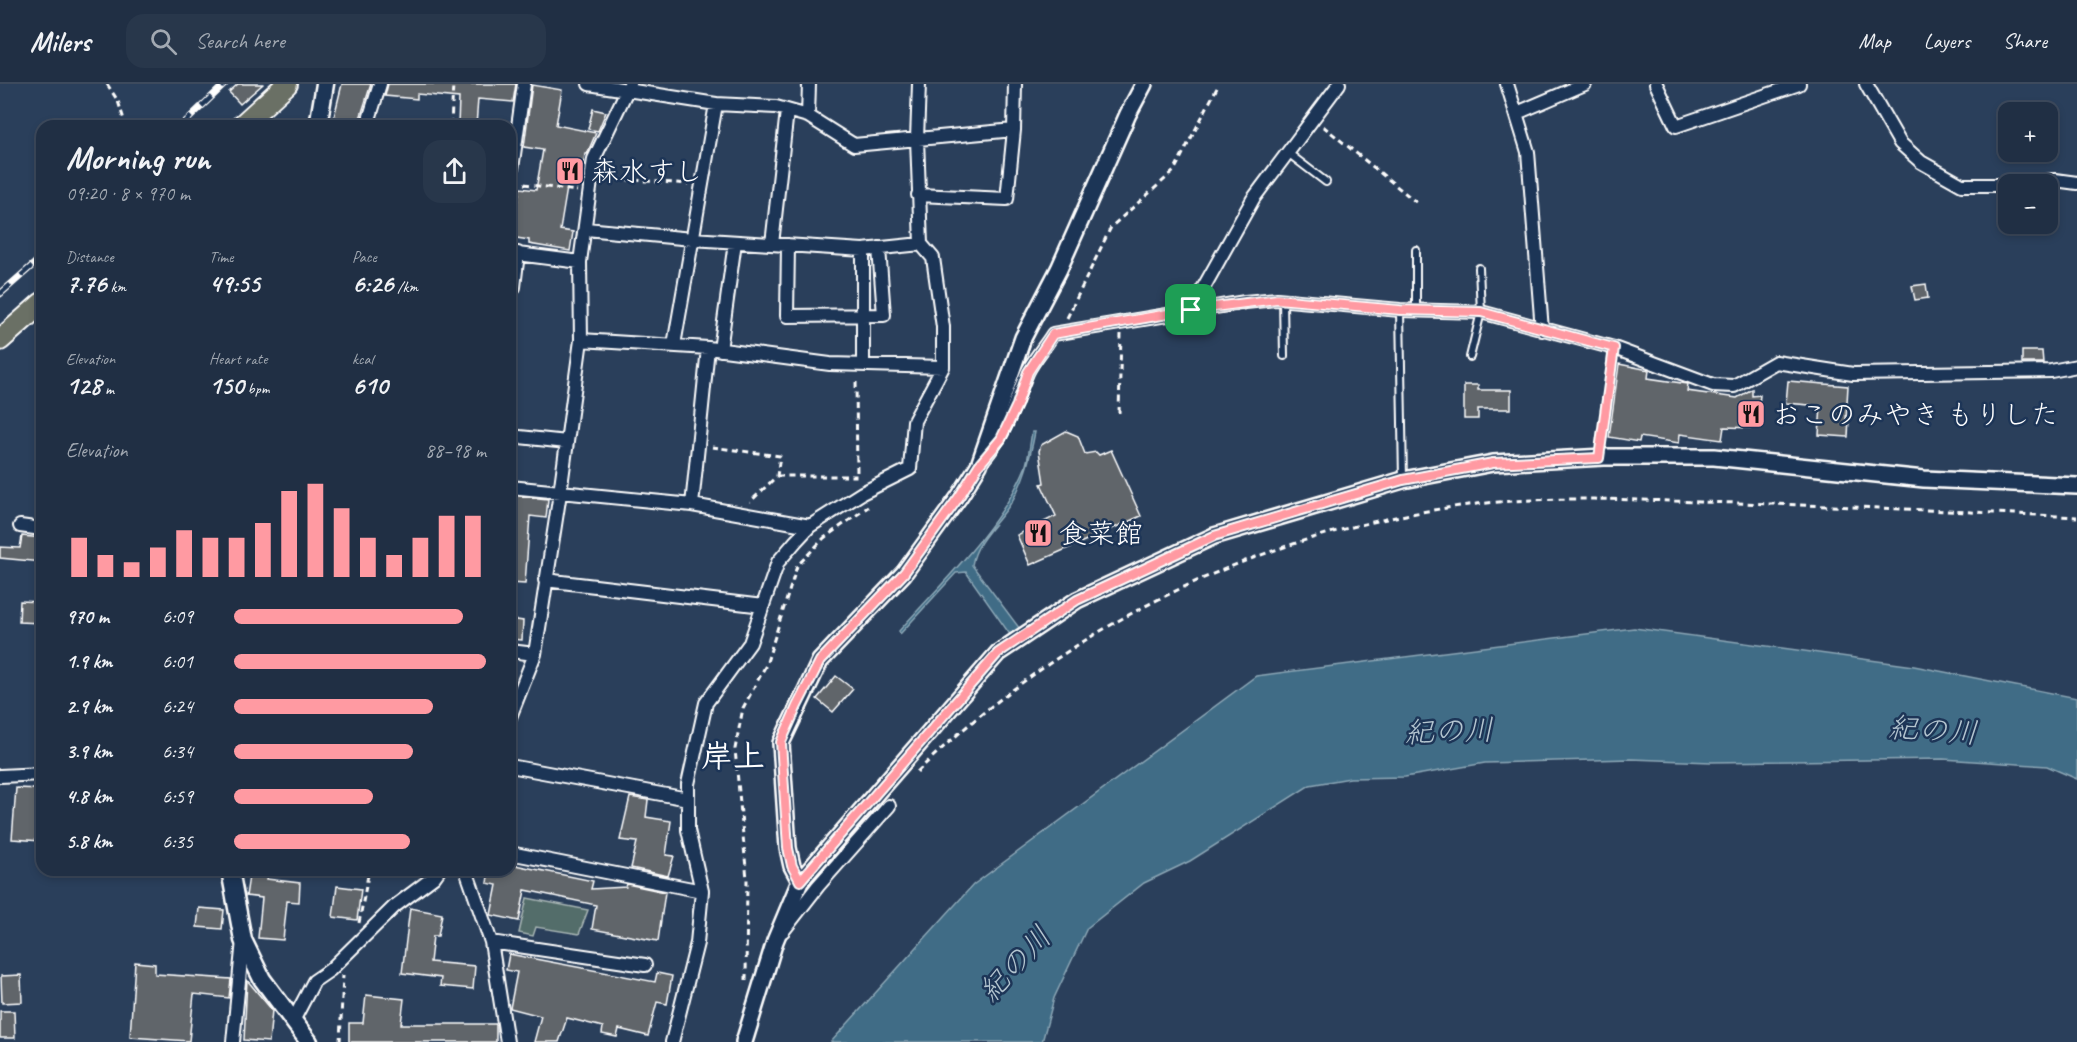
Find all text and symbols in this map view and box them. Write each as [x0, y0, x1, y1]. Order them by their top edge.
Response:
search box [126, 14, 546, 68]
text: Milers [30, 24, 90, 59]
icon: search [147, 25, 180, 58]
text: Search here [195, 27, 285, 55]
text: Map [1858, 28, 1891, 54]
text: Layers [1924, 28, 1970, 54]
text: Share [2003, 28, 2047, 54]
map controls [1998, 102, 2058, 234]
button: + [1998, 102, 2058, 162]
text: Morning run [66, 137, 210, 179]
button: share [423, 140, 486, 203]
place label: 森水すし [591, 154, 703, 189]
restaurant icon: 森水すし [554, 155, 586, 187]
button: − [1998, 174, 2058, 234]
text: 09:20 · 8 × 970 m [66, 181, 190, 206]
text: Distance [66, 247, 114, 267]
text: Time [209, 247, 233, 267]
text: Pace [352, 247, 377, 267]
text: 7.76 [66, 267, 107, 300]
text: 49:55 [209, 267, 260, 300]
text: 6:26 [352, 267, 393, 300]
text: km [107, 277, 126, 297]
text: /km [393, 277, 418, 297]
pin [1165, 284, 1216, 335]
icon: arrive [1174, 293, 1207, 326]
text: Elevation [66, 349, 115, 369]
text: Heart rate [209, 349, 267, 369]
text: kcal [352, 349, 373, 369]
text: 128 [66, 369, 101, 402]
text: 150 [209, 369, 244, 402]
text: 610 [352, 369, 388, 402]
text: m [101, 379, 114, 399]
text: bpm [244, 379, 270, 399]
place label: おこのみやき もりした [1772, 397, 2059, 432]
restaurant icon: おこのみやき もりした [1735, 398, 1767, 430]
text: Elevation [66, 438, 128, 463]
text: 88–98 m [425, 438, 486, 463]
place label: 食菜館 [1059, 516, 1143, 551]
restaurant icon: 食菜館 [1022, 517, 1054, 549]
text: 970 m [66, 604, 109, 629]
text: 6:09 [162, 604, 193, 629]
text: 1.9 km [66, 649, 112, 674]
text: 6:01 [162, 649, 193, 674]
text: 2.9 km [66, 694, 112, 719]
text: 6:24 [162, 694, 193, 719]
water label: 紀の川 [1887, 708, 1979, 752]
water label: 紀の川 [1403, 710, 1495, 752]
district label: 岸上 [701, 736, 765, 777]
text: 3.9 km [66, 739, 112, 764]
text: 6:34 [162, 739, 193, 764]
text: 4.8 km [66, 784, 113, 809]
text: 6:59 [162, 784, 193, 809]
text: 5.8 km [66, 829, 112, 854]
text: 6:35 [162, 829, 193, 854]
water label: 紀の川 [970, 918, 1060, 1010]

